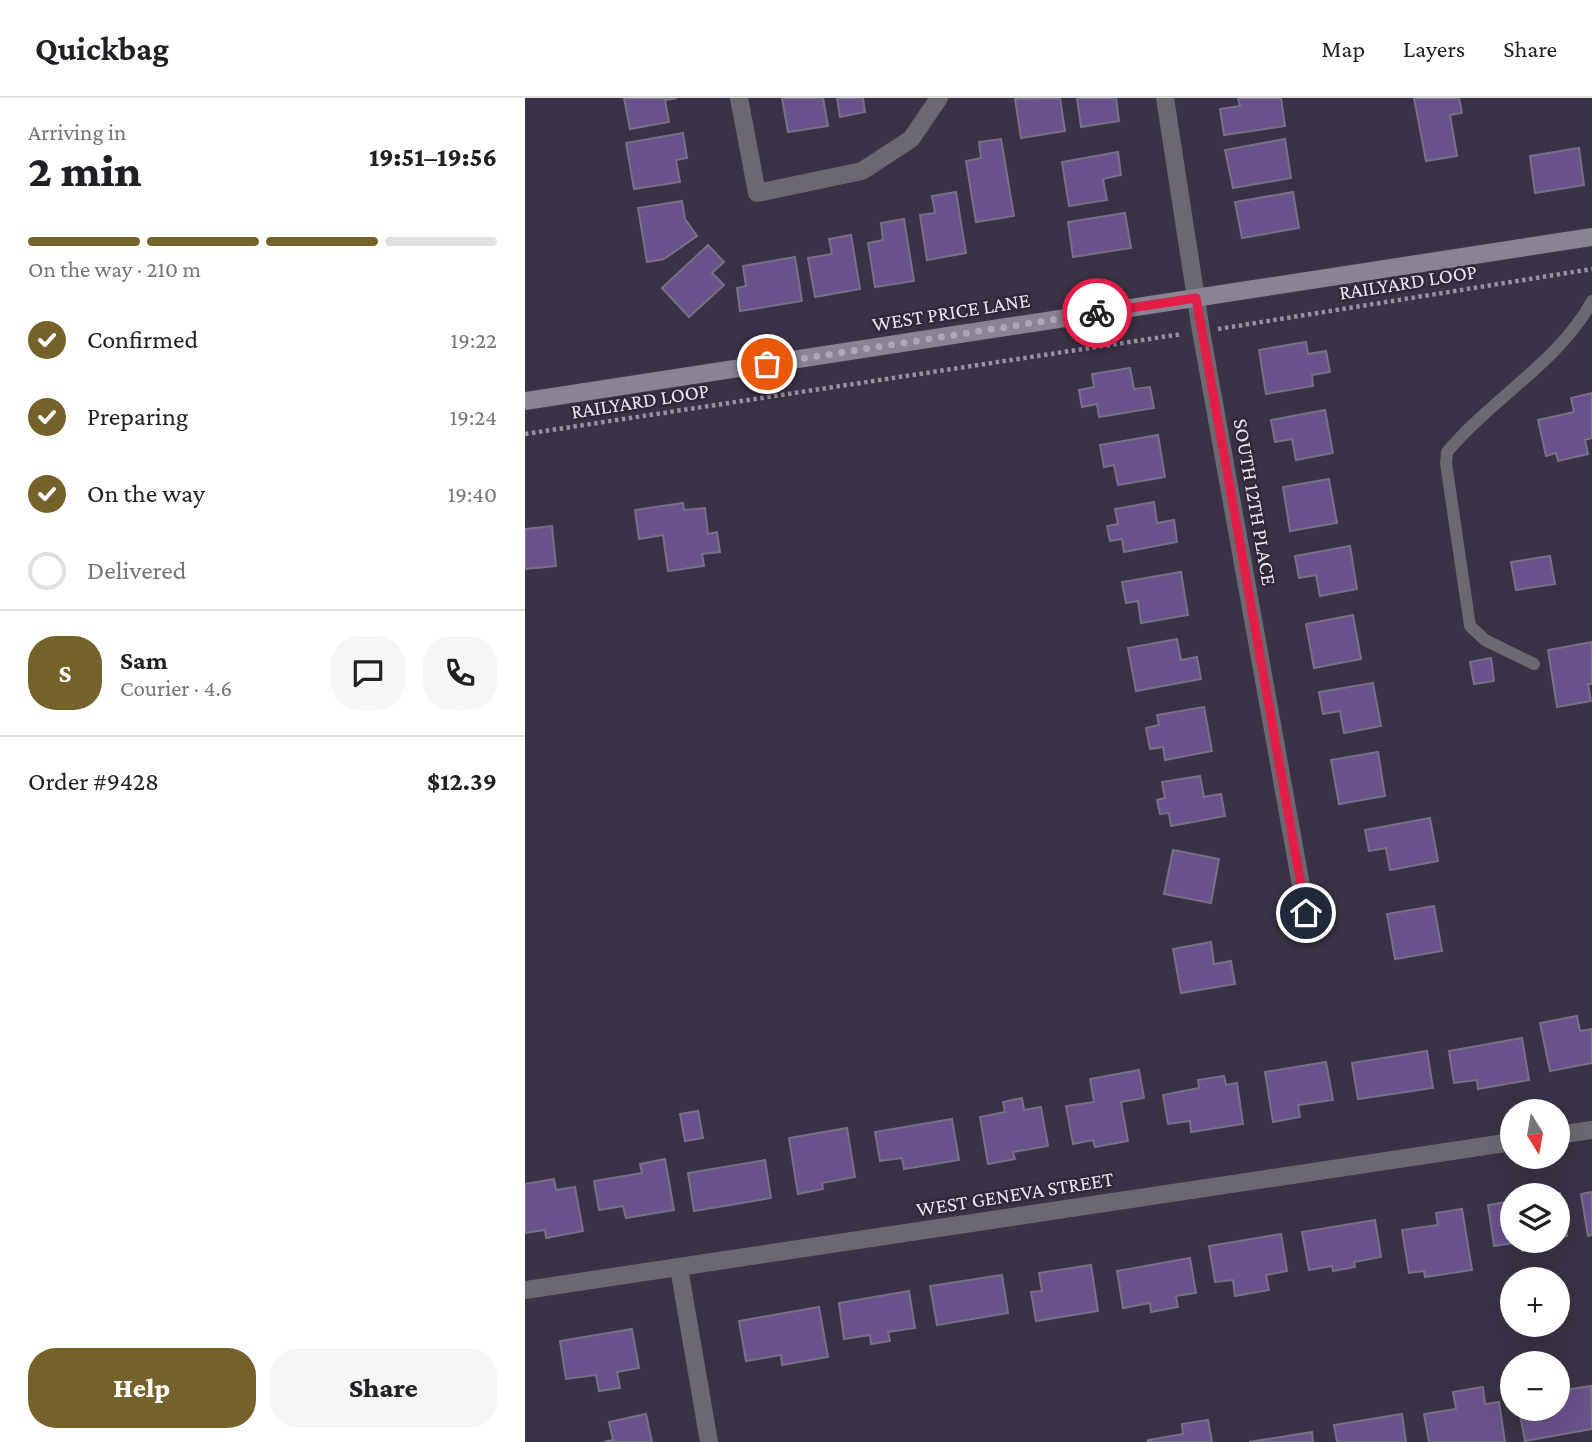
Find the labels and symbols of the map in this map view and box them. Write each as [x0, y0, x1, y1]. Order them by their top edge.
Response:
street label: RAILYARD LOOP [1337, 259, 1479, 305]
courier [1062, 278, 1132, 348]
street label: WEST PRICE LANE [870, 288, 1032, 336]
pin [737, 334, 797, 394]
street label: RAILYARD LOOP [569, 378, 711, 424]
street label: SOUTH 12TH PLACE [1228, 417, 1282, 587]
pin [1276, 883, 1336, 943]
north arrow [1500, 1099, 1570, 1169]
street label: WEST GENEVA STREET [915, 1166, 1116, 1221]

